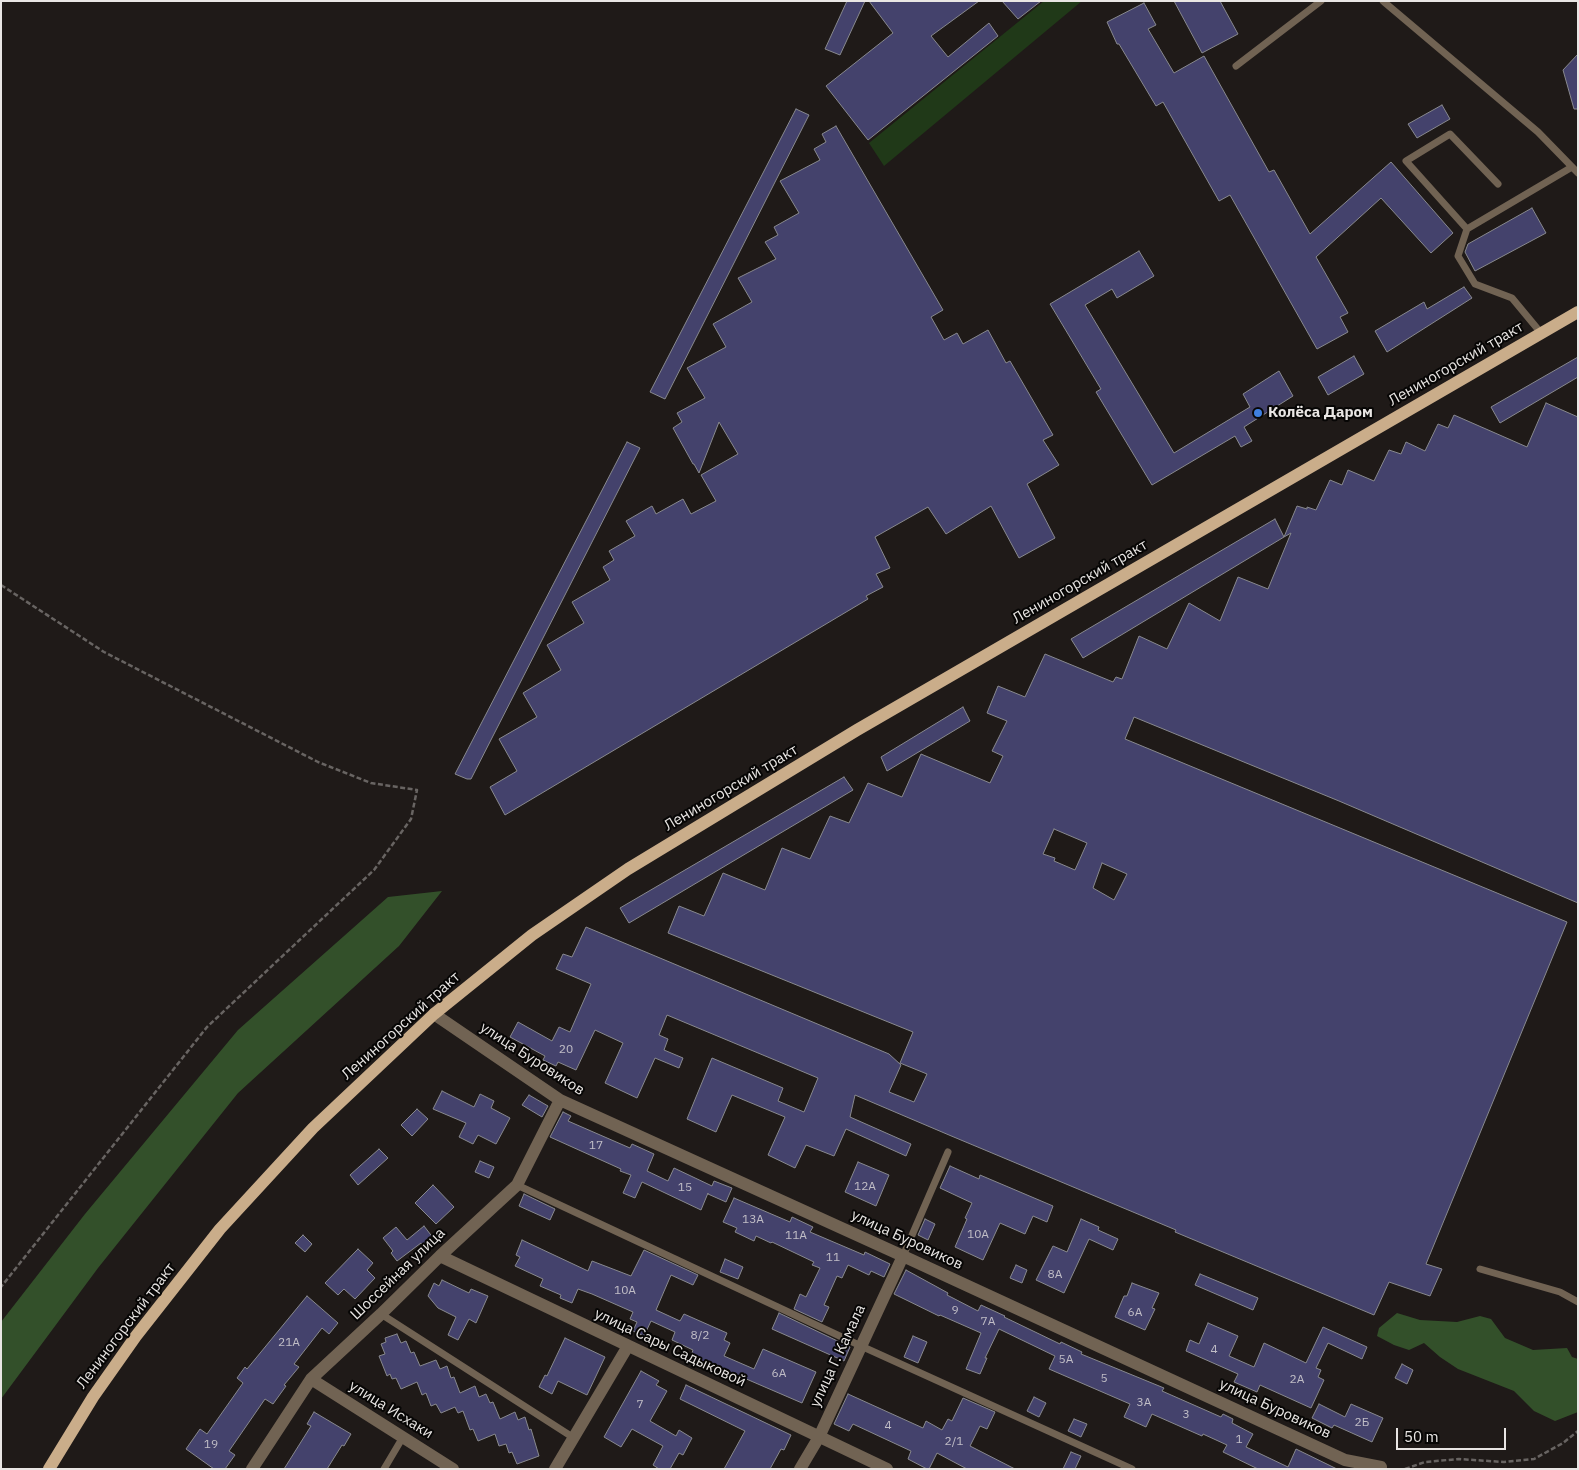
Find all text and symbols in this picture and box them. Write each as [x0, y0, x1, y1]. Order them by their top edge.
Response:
street label: Лениногорский тракт [1385, 318, 1527, 410]
place label: Колёса Даром [1268, 404, 1373, 422]
marker: Колёса Даром [1252, 407, 1264, 419]
street label: Лениногорский тракт [1009, 536, 1151, 628]
street label: Лениногорский тракт [661, 741, 801, 835]
street label: Лениногорский тракт [338, 968, 464, 1084]
street label: улица Буровиков [476, 1018, 588, 1100]
house number: 20 [559, 1043, 573, 1057]
house number: 17 [589, 1139, 603, 1153]
house number: 12А [854, 1180, 876, 1194]
house number: 15 [678, 1181, 692, 1195]
street label: улица Буровиков [848, 1206, 966, 1274]
house number: 13А [742, 1213, 764, 1227]
street label: Шоссейная улица [347, 1224, 449, 1324]
house number: 10А [967, 1228, 989, 1242]
house number: 11А [785, 1229, 807, 1243]
house number: 11 [826, 1251, 840, 1265]
street label: Лениногорский тракт [73, 1260, 179, 1392]
house number: 8А [1048, 1268, 1062, 1282]
house number: 10А [614, 1284, 636, 1298]
street label: улица Г. Камала [806, 1302, 870, 1410]
house number: 9 [951, 1304, 959, 1318]
street label: улица Сары Садыковой [591, 1305, 749, 1391]
house number: 6А [1128, 1306, 1142, 1320]
house number: 7А [981, 1315, 995, 1329]
house number: 8/2 [691, 1329, 709, 1343]
house number: 21А [278, 1336, 300, 1350]
house number: 4 [1210, 1343, 1218, 1357]
house number: 5А [1059, 1353, 1073, 1367]
house number: 6А [772, 1367, 786, 1381]
house number: 5 [1100, 1372, 1108, 1386]
house number: 2А [1290, 1373, 1304, 1387]
street label: улица Буровиков [1216, 1375, 1334, 1443]
street label: улица Исхаки [346, 1377, 436, 1443]
house number: 3А [1137, 1396, 1151, 1410]
house number: 7 [636, 1398, 644, 1412]
house number: 3 [1182, 1408, 1190, 1422]
house number: 2Б [1355, 1416, 1369, 1430]
scale bar [1399, 1418, 1509, 1450]
house number: 4 [884, 1419, 892, 1433]
text: 50 m [1404, 1427, 1439, 1446]
house number: 1 [1235, 1433, 1243, 1447]
house number: 2/1 [945, 1435, 963, 1449]
house number: 19 [204, 1438, 218, 1452]

